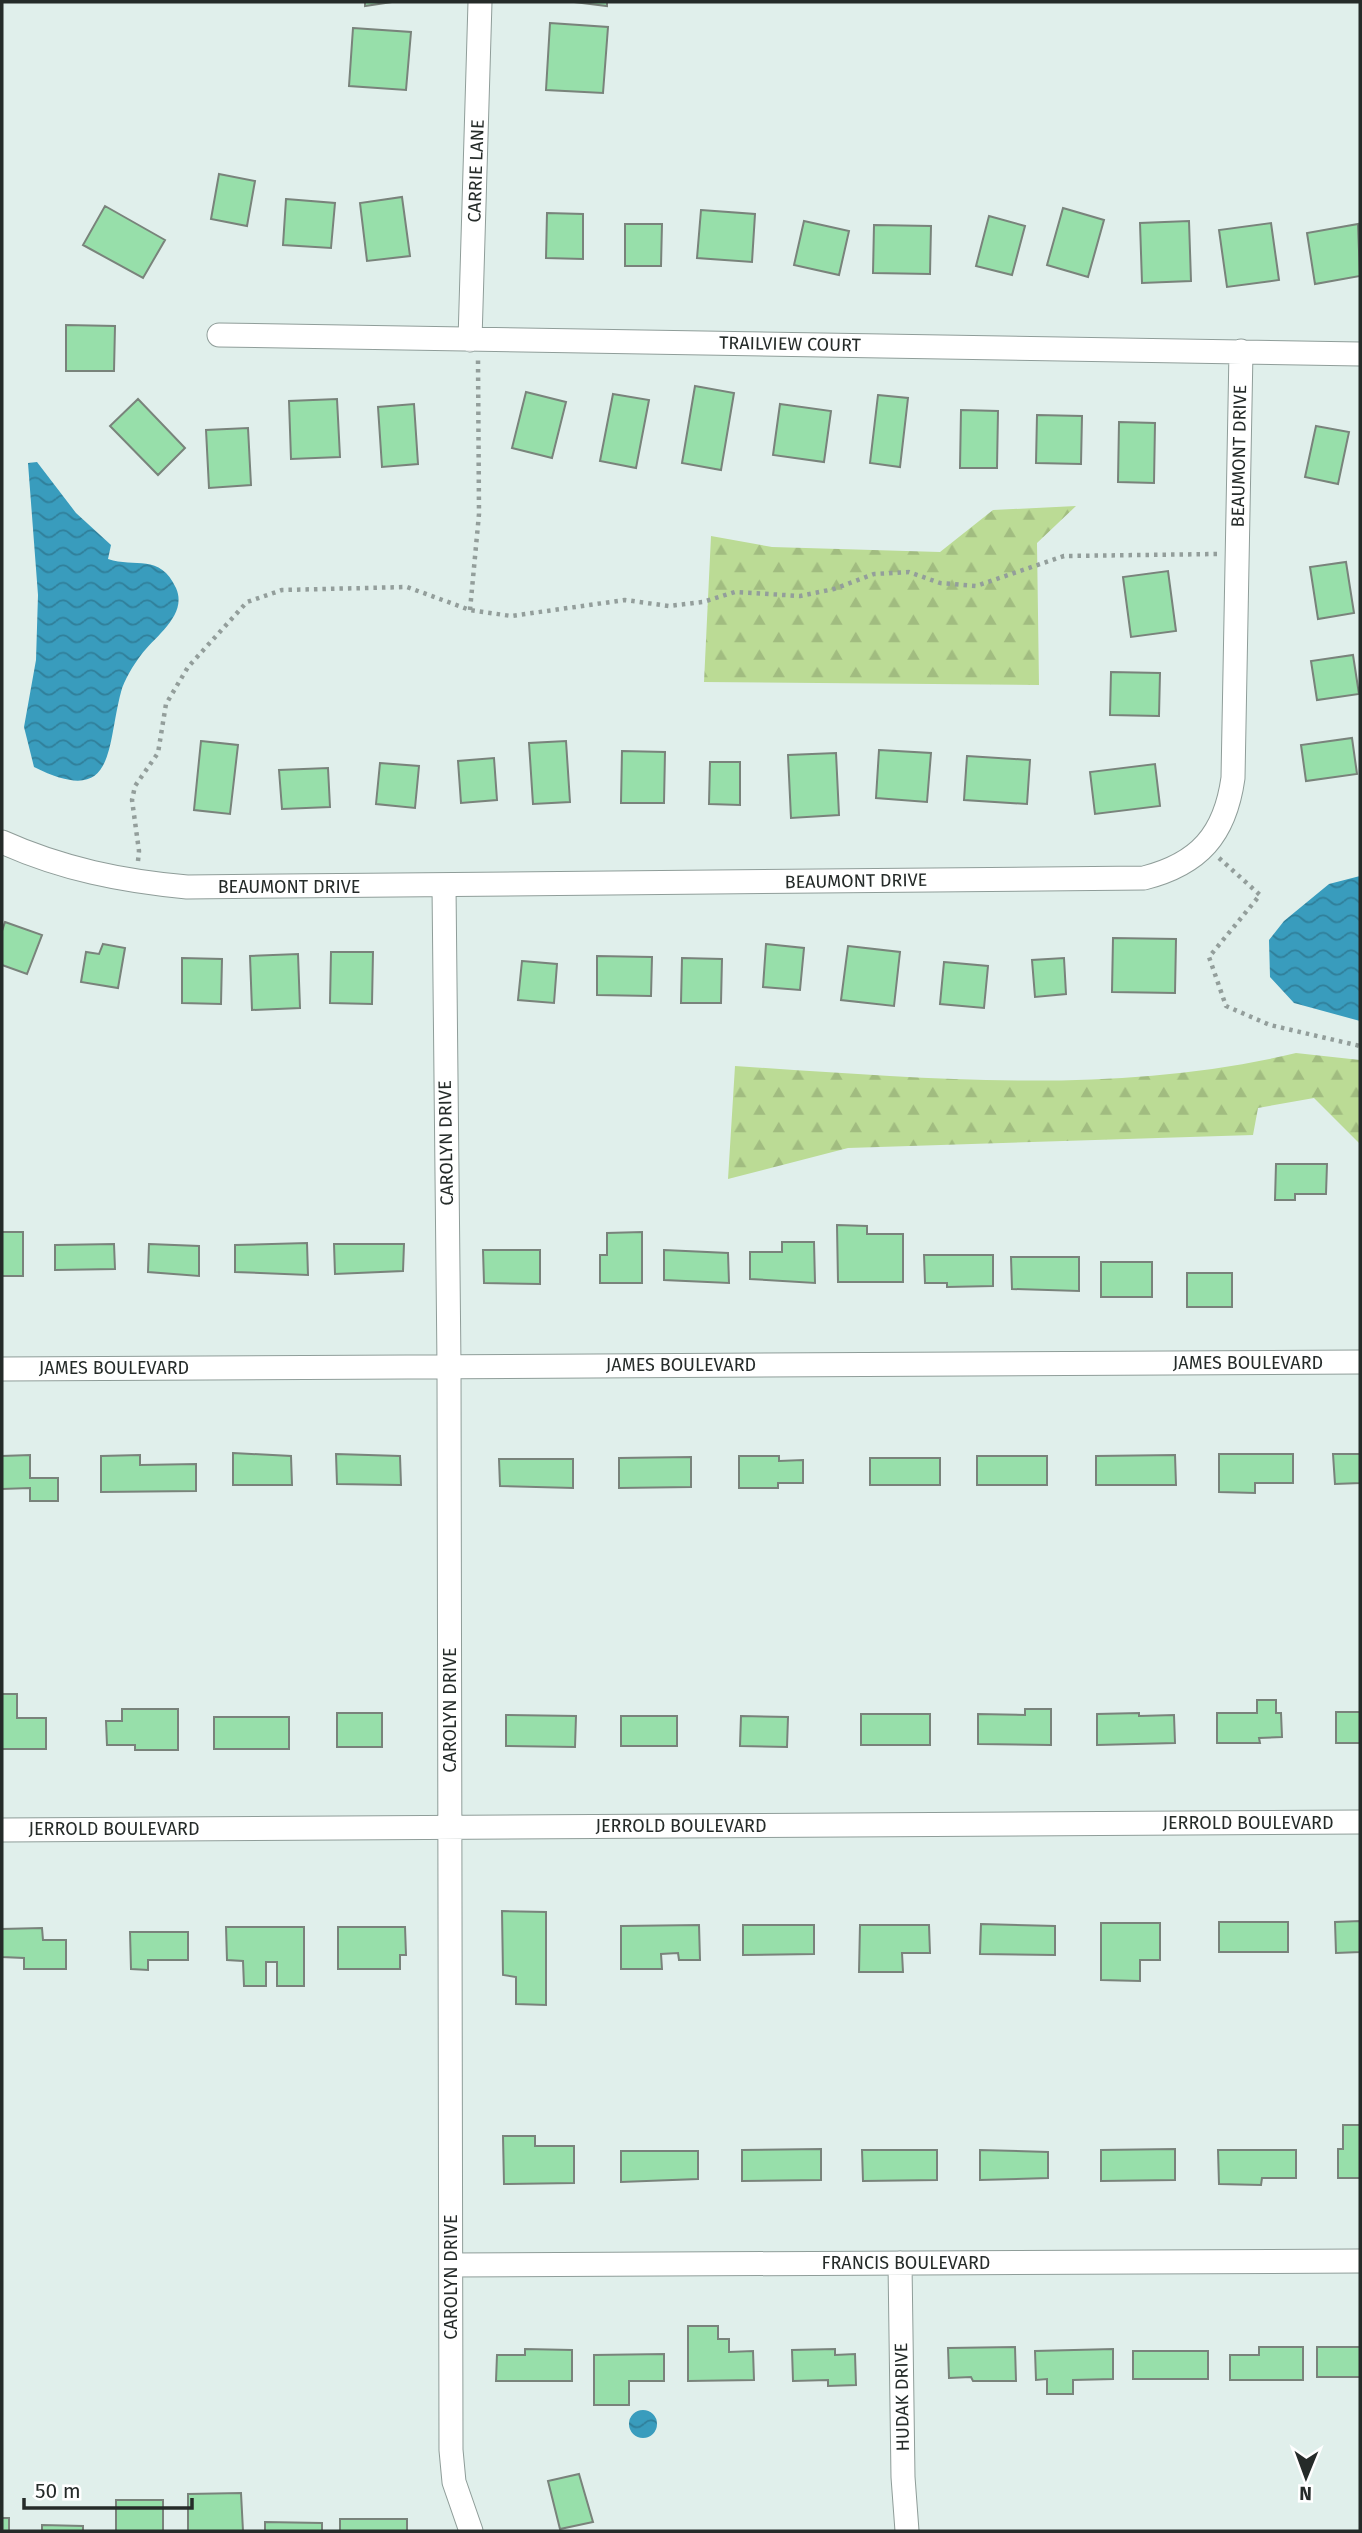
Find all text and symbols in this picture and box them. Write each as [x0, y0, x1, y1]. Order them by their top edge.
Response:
street label: CARRIE LANE [463, 119, 489, 223]
street label: TRAILVIEW COURT [719, 332, 862, 356]
street label: BEAUMONT DRIVE [1227, 384, 1251, 528]
street label: BEAUMONT DRIVE [784, 869, 928, 893]
street label: BEAUMONT DRIVE [218, 876, 360, 898]
street label: CAROLYN DRIVE [434, 1080, 458, 1206]
street label: JAMES BOULEVARD [1173, 1352, 1323, 1374]
street label: JAMES BOULEVARD [606, 1354, 756, 1376]
street label: JAMES BOULEVARD [39, 1357, 189, 1379]
street label: CAROLYN DRIVE [439, 1647, 461, 1773]
street label: JERROLD BOULEVARD [1163, 1812, 1333, 1834]
street label: JERROLD BOULEVARD [596, 1815, 766, 1837]
street label: JERROLD BOULEVARD [29, 1818, 199, 1840]
street label: CAROLYN DRIVE [440, 2214, 462, 2340]
street label: FRANCIS BOULEVARD [822, 2252, 990, 2274]
street label: HUDAK DRIVE [890, 2342, 914, 2452]
north arrow [1271, 2442, 1341, 2512]
scale bar [24, 2466, 192, 2510]
text: 50 m [35, 2478, 81, 2504]
text: N [1299, 2482, 1312, 2505]

